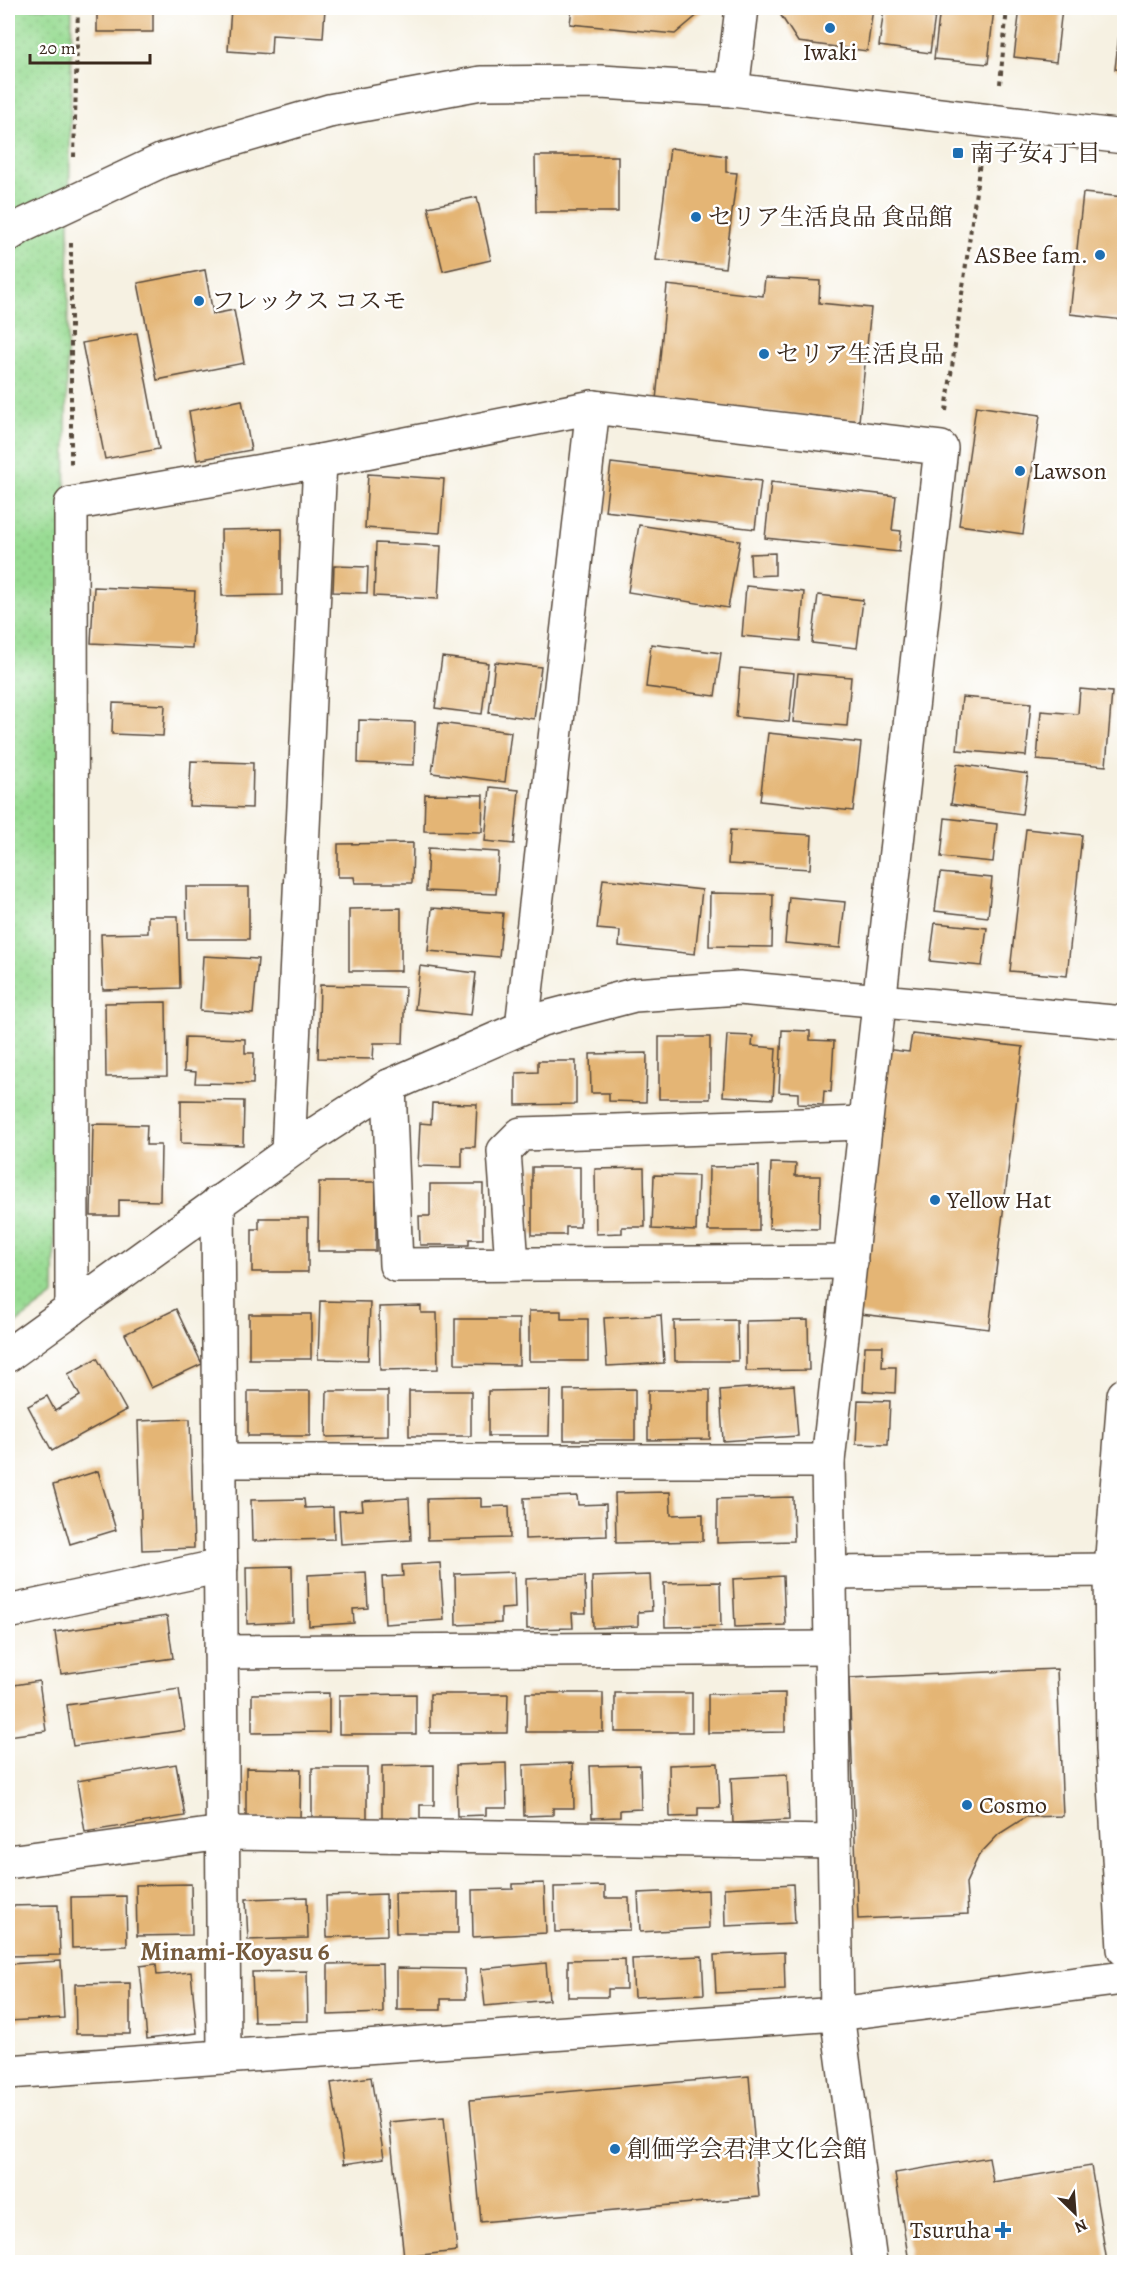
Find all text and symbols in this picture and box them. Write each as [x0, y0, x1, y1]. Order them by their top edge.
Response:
marker: Iwaki [823, 21, 837, 35]
scale bar [30, 27, 150, 65]
text: 20 m [39, 36, 76, 60]
place label: Iwaki [803, 36, 857, 68]
place label: 南子安4丁目 [970, 137, 1101, 169]
marker: 南子安4丁目 [951, 146, 965, 160]
place label: セリア生活良品 食品館 [708, 201, 953, 233]
marker: セリア生活良品 食品館 [689, 210, 703, 224]
place label: ASBee fam. [974, 239, 1088, 271]
marker: ASBee fam. [1093, 248, 1107, 262]
place label: フレックス コスモ [211, 285, 406, 317]
marker: フレックス コスモ [192, 294, 206, 308]
place label: セリア生活良品 [776, 338, 944, 370]
marker: セリア生活良品 [757, 347, 771, 361]
place label: Lawson [1032, 455, 1107, 487]
marker: Lawson [1013, 464, 1027, 478]
place label: Yellow Hat [946, 1184, 1051, 1216]
marker: Yellow Hat [928, 1193, 942, 1207]
place label: Cosmo [979, 1789, 1047, 1821]
marker: Cosmo [960, 1798, 974, 1812]
district label: Minami-Koyasu 6 [140, 1934, 330, 1969]
place label: 創価学会君津文化会館 [627, 2133, 867, 2165]
marker: 創価学会君津文化会館 [608, 2142, 622, 2156]
north arrow [1045, 2183, 1105, 2243]
text: N [1071, 2213, 1091, 2238]
place label: Tsuruha [910, 2214, 992, 2246]
marker: Tsuruha [996, 2223, 1010, 2237]

